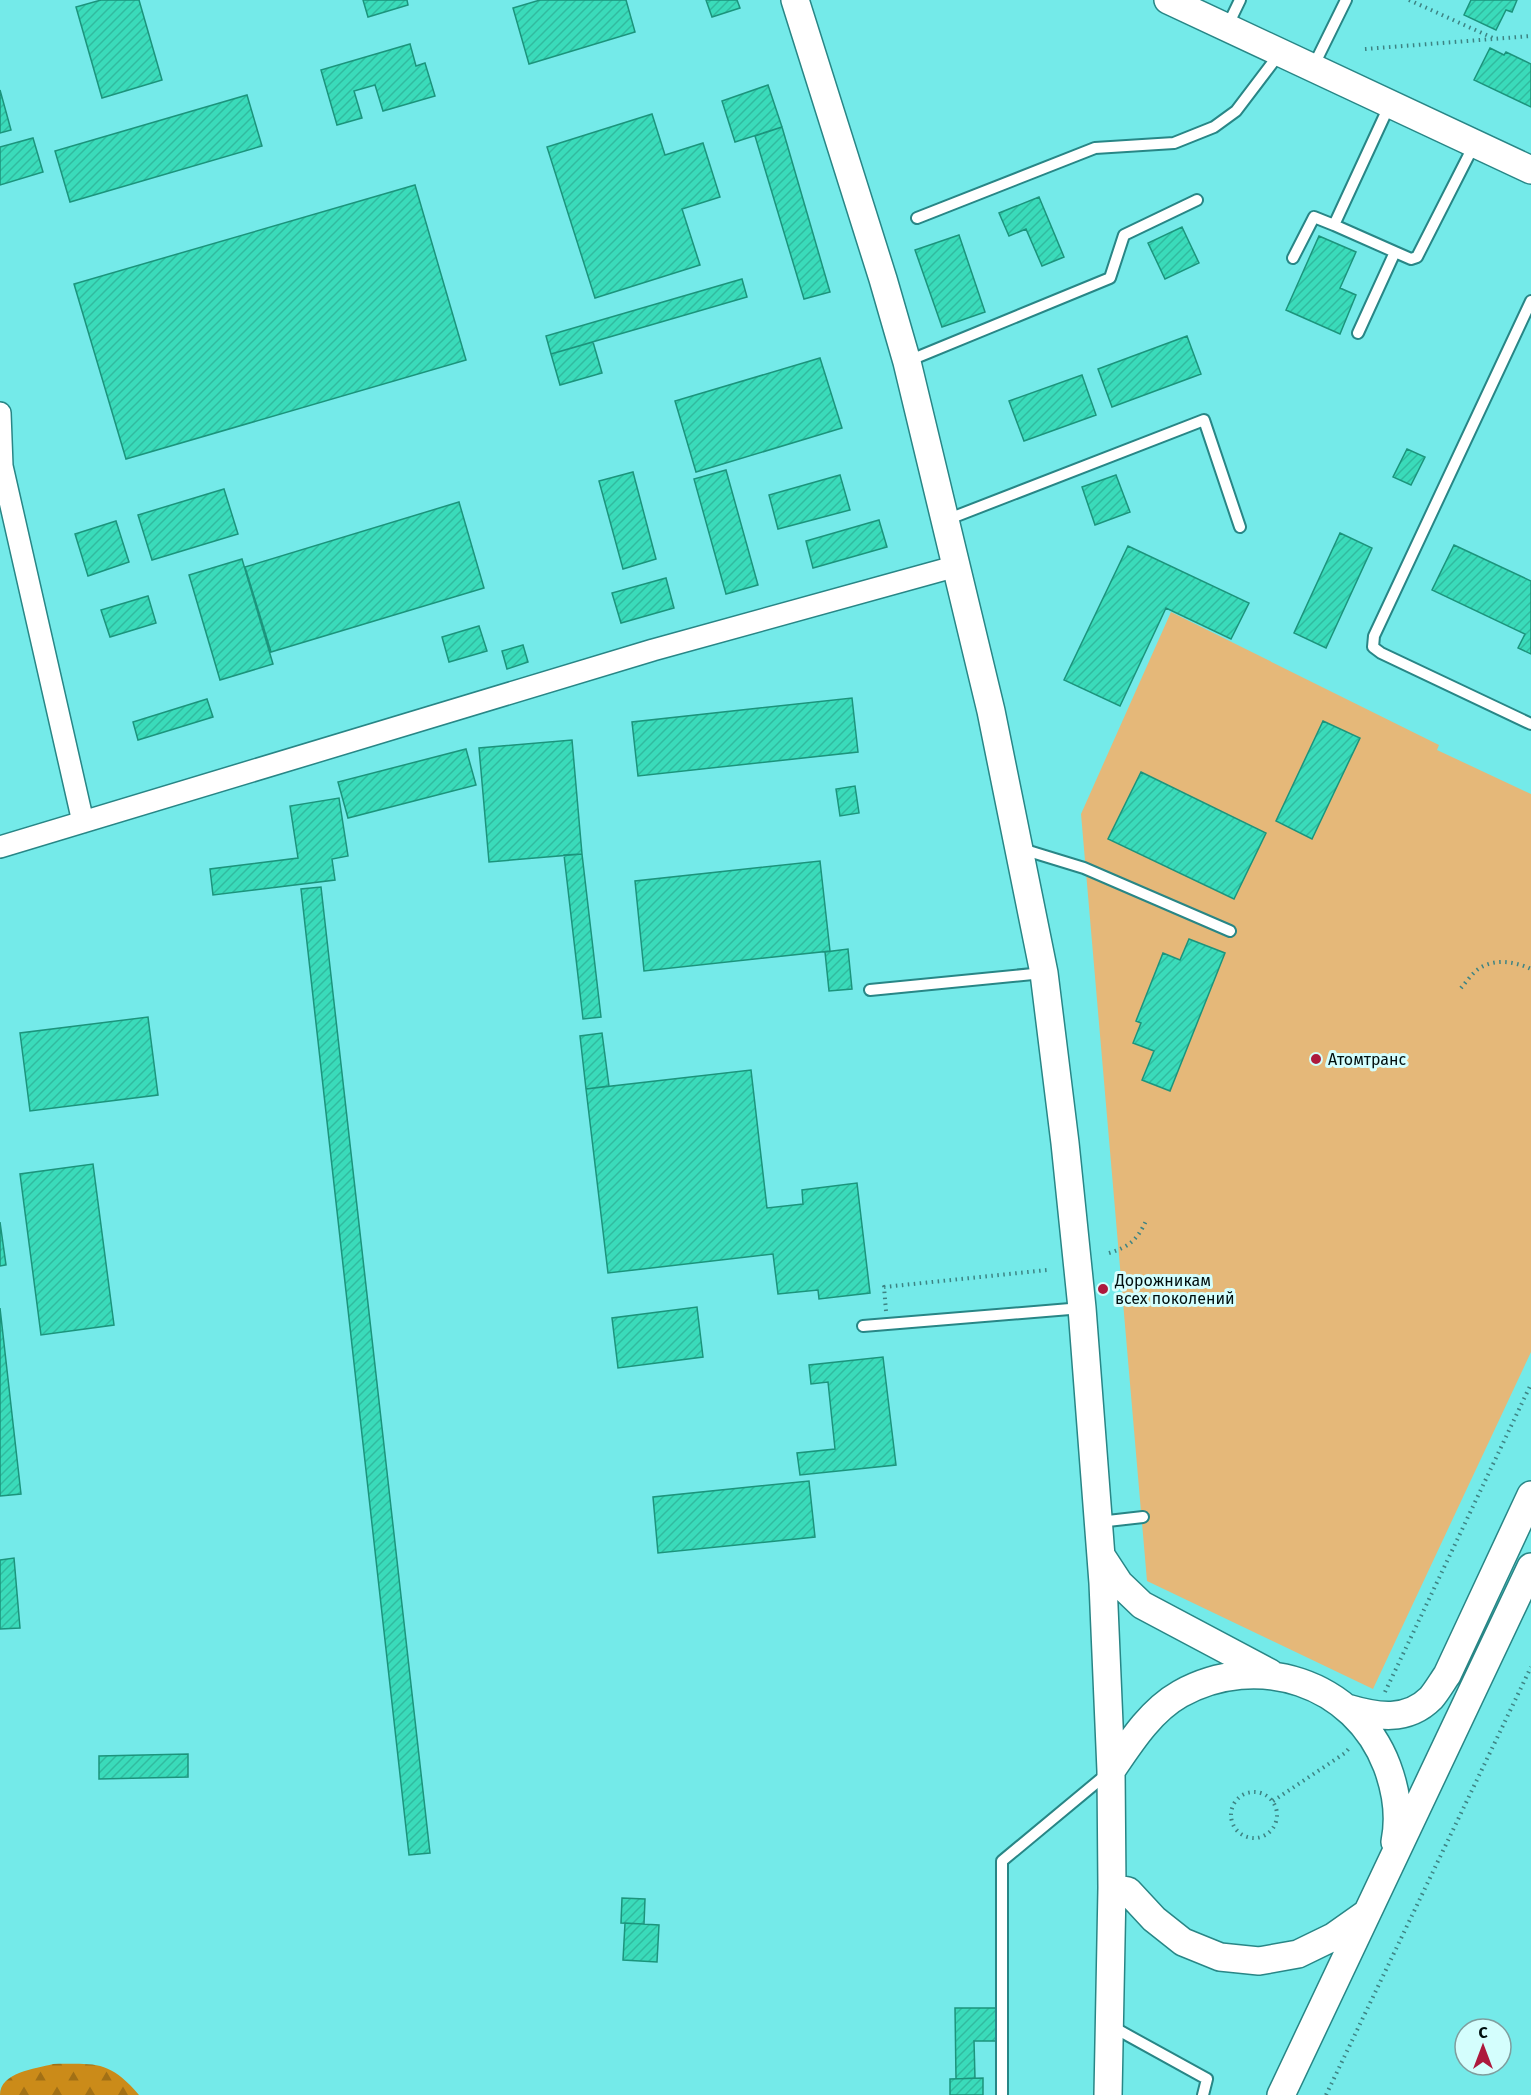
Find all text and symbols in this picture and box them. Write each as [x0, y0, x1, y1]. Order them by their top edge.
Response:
place label: Атомтранс [1328, 1050, 1406, 1069]
marker: Атомтранс [1309, 1052, 1323, 1066]
place label: Дорожникам всех поколений [1114, 1271, 1235, 1308]
marker: Дорожникам всех поколений [1096, 1282, 1110, 1296]
north arrow [1453, 2017, 1513, 2077]
text: С [1478, 2023, 1488, 2042]

